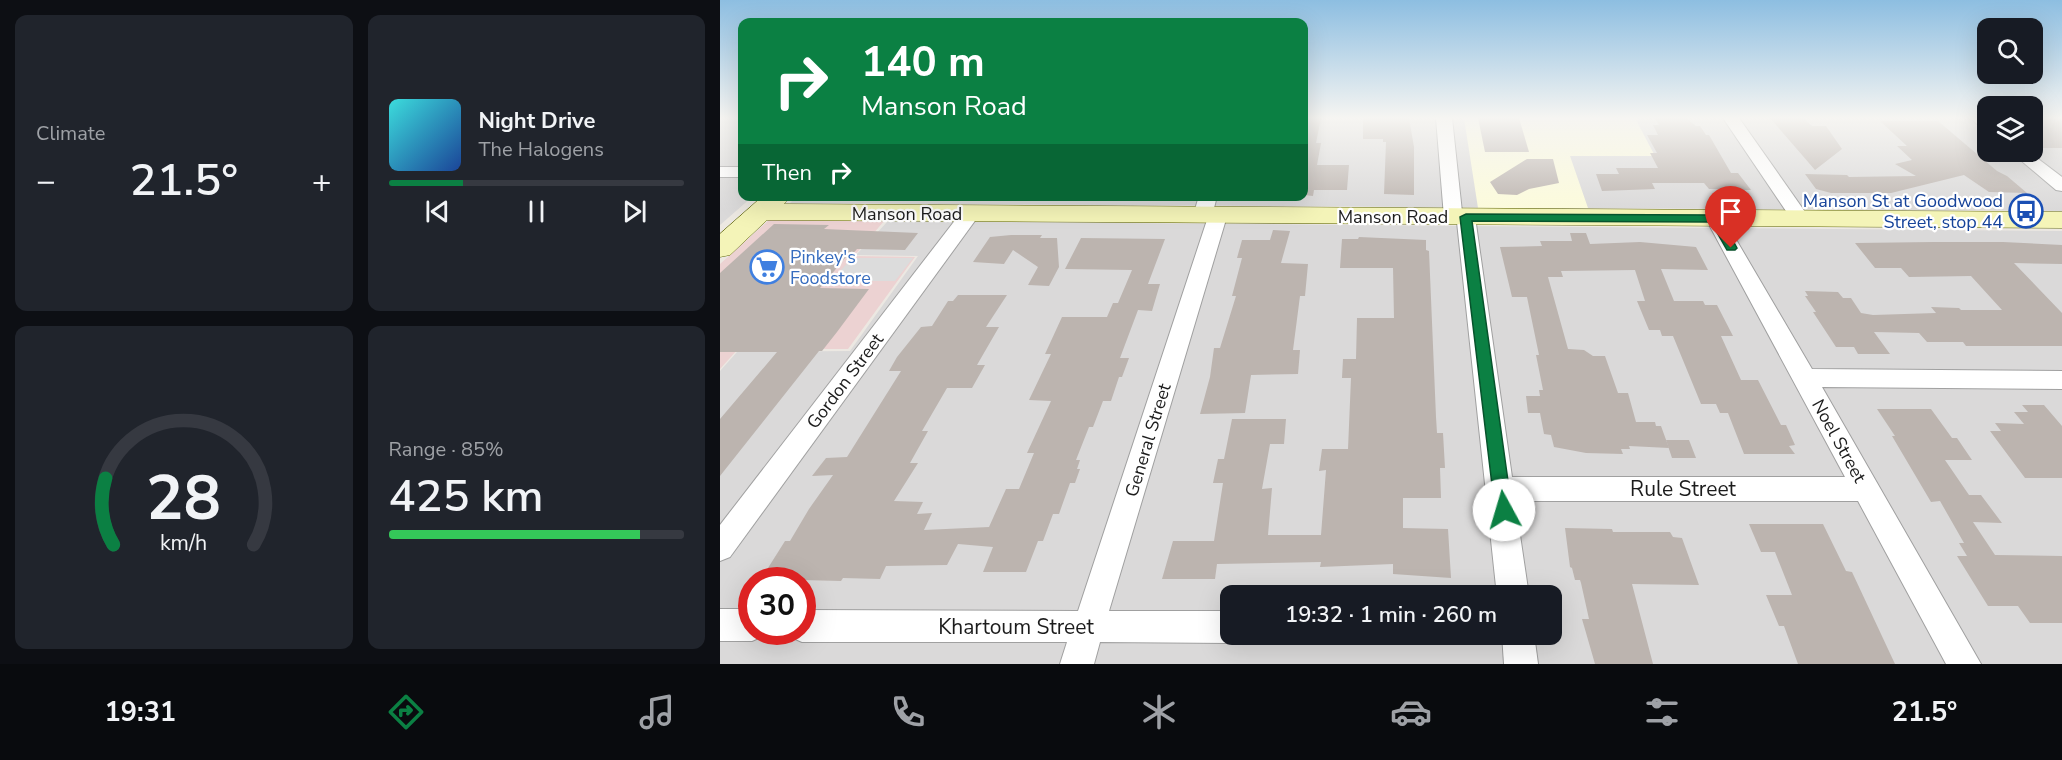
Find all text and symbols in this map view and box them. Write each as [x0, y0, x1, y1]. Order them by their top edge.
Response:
map controls [1977, 18, 2043, 162]
button: search [1977, 18, 2043, 84]
text: 140 m [861, 34, 985, 91]
icon: right [762, 42, 840, 120]
text: Manson Road [861, 88, 1027, 125]
button: layers [1977, 96, 2043, 162]
text: Night Drive [479, 106, 595, 136]
text: Climate [36, 120, 105, 147]
text: The Halogens [479, 136, 604, 163]
text: 21.5° [129, 150, 238, 211]
icon: right [824, 156, 857, 189]
text: Then [762, 158, 812, 188]
text: − [36, 159, 56, 204]
text: + [312, 159, 331, 204]
pin [1705, 186, 1756, 248]
place label: Manson St at Goodwood Street, stop 44 [1803, 189, 2003, 234]
bus stop icon: Manson St at Goodwood Street, stop 44 [2008, 193, 2044, 229]
icon: previous [421, 195, 454, 228]
icon: pause [520, 195, 553, 228]
icon: next [618, 195, 651, 228]
icon: arrive [1714, 195, 1747, 228]
street label: Manson Road [852, 202, 962, 226]
street label: Manson Road [1338, 205, 1448, 229]
place label: Pinkey's Foodstore [790, 245, 871, 290]
supermarket icon: Pinkey's Foodstore [749, 249, 785, 285]
street label: Gordon Street [801, 328, 889, 434]
street label: General Street [1119, 380, 1177, 500]
street label: Noel Street [1806, 395, 1872, 488]
text: Range · 85% [389, 436, 504, 463]
text: 28 [146, 456, 221, 541]
text: 425 km [389, 466, 544, 527]
street label: Rule Street [1630, 475, 1737, 503]
position arrow [1472, 478, 1536, 542]
text: km/h [160, 528, 207, 558]
speed limit sign: 30 [738, 567, 816, 645]
text: 19:32 · 1 min · 260 m [1285, 600, 1497, 630]
street label: Khartoum Street [938, 613, 1094, 641]
icon: directions [385, 691, 427, 733]
icon: music [636, 691, 678, 733]
icon: phone [887, 691, 929, 733]
icon: climate [1138, 691, 1180, 733]
icon: car [1390, 691, 1432, 733]
icon: filters [1641, 691, 1683, 733]
text: 19:31 [105, 694, 176, 731]
text: 21.5° [1892, 694, 1957, 731]

